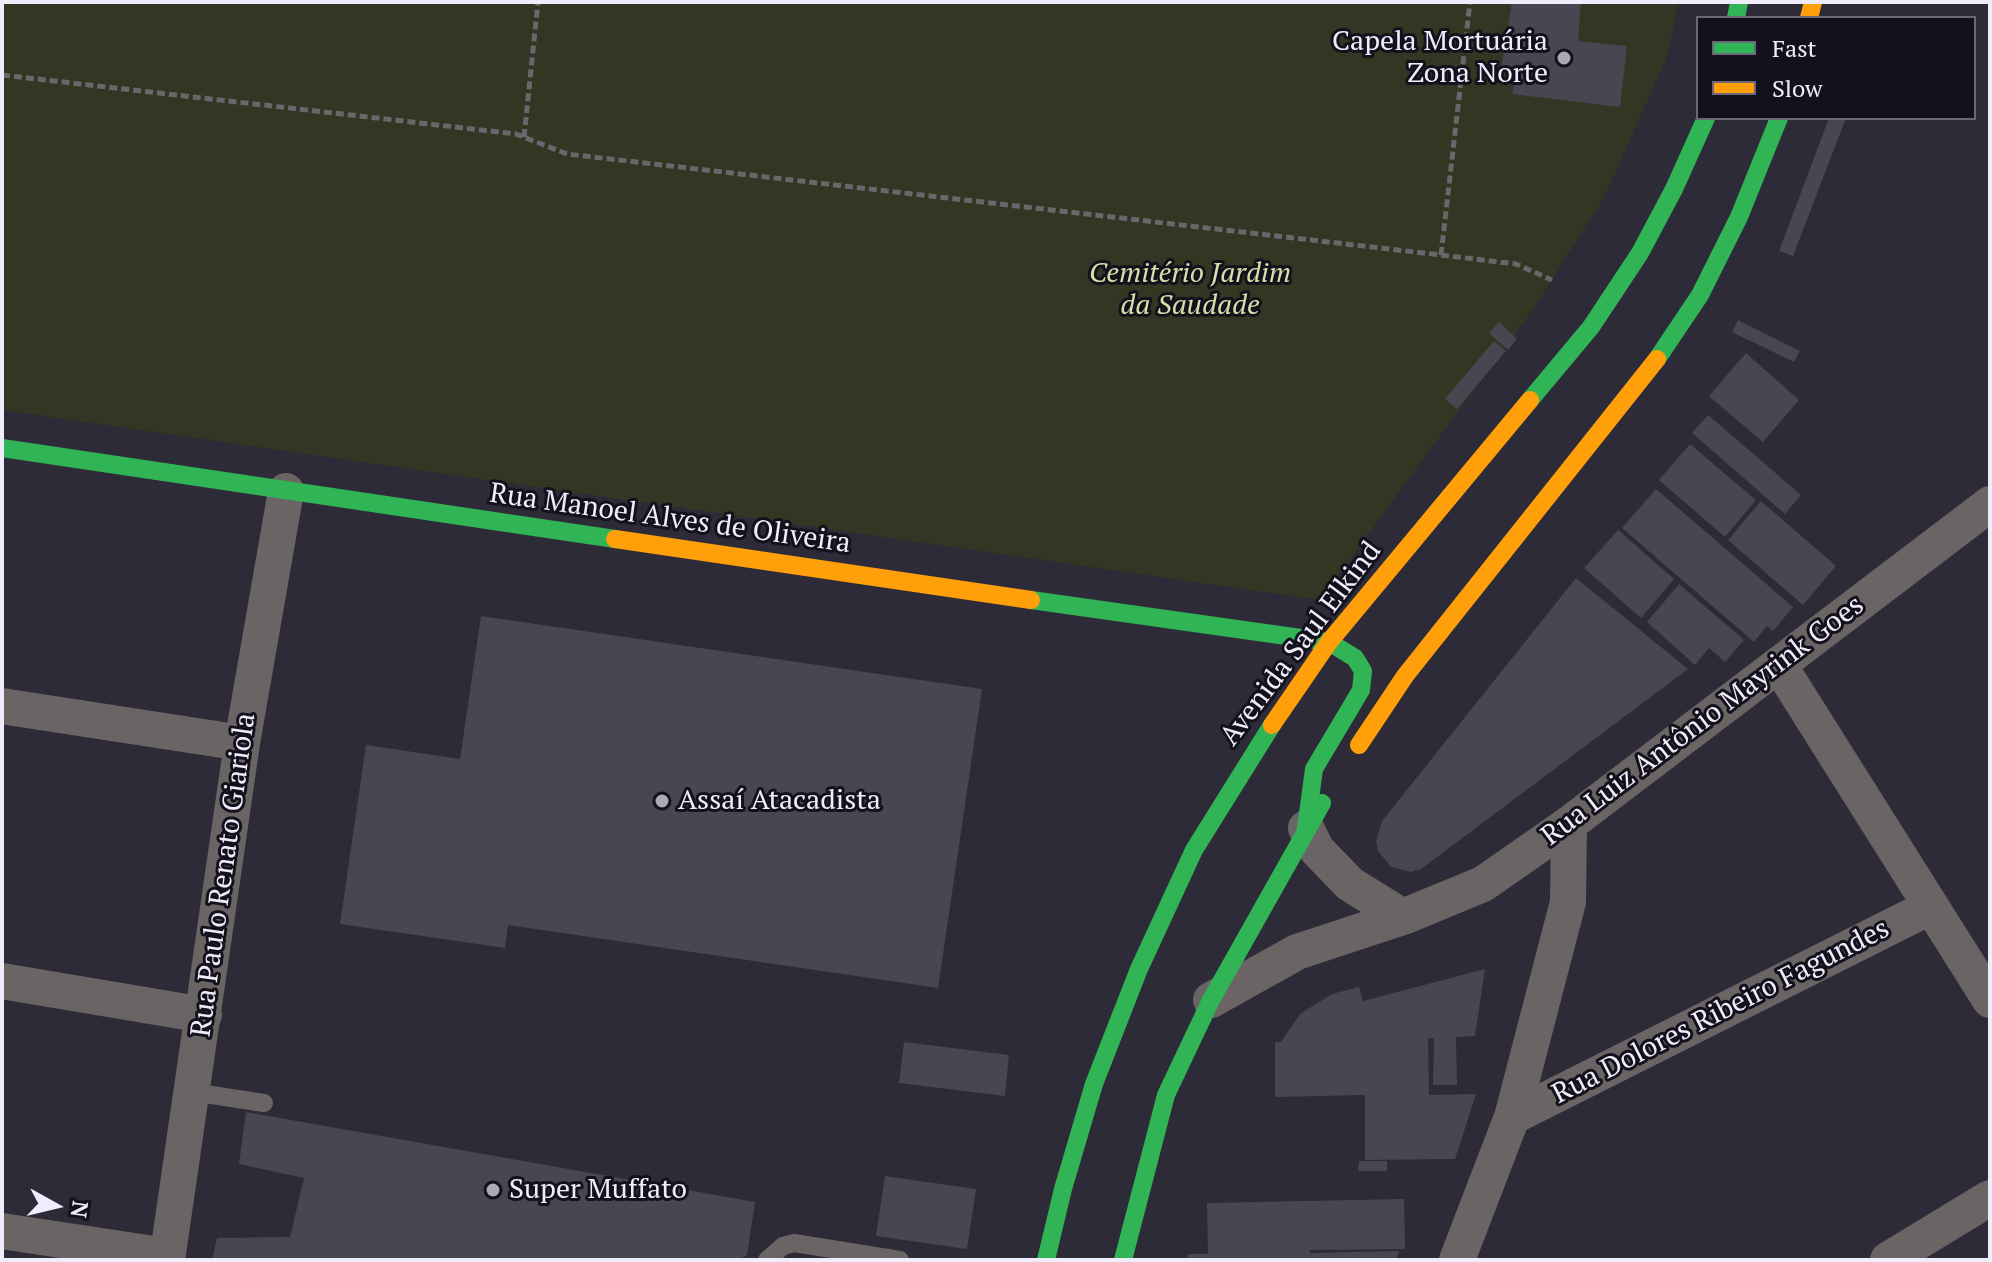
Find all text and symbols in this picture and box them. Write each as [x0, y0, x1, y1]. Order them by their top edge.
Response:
legend [1696, 16, 1976, 120]
place label: Capela Mortuária Zona Norte [1332, 25, 1548, 91]
text: Fast [1772, 32, 1816, 64]
marker: Capela Mortuária Zona Norte [1555, 49, 1573, 67]
text: Slow [1772, 72, 1823, 104]
park label: Cemitério Jardim da Saudade [1089, 257, 1291, 323]
street label: Rua Manoel Alves de Oliveira [487, 477, 853, 561]
street label: Avenida Saul Elkind [1213, 535, 1389, 753]
street label: Rua Luiz Antônio Mayrink Goes [1535, 589, 1871, 853]
street label: Rua Paulo Renato Giariola [185, 711, 263, 1039]
place label: Assaí Atacadista [678, 784, 881, 818]
marker: Assaí Atacadista [653, 792, 671, 810]
street label: Rua Dolores Ribeiro Fagundes [1547, 912, 1895, 1112]
north arrow [16, 1166, 96, 1246]
place label: Super Muffato [509, 1173, 687, 1207]
marker: Super Muffato [484, 1181, 502, 1199]
text: N [65, 1199, 96, 1220]

